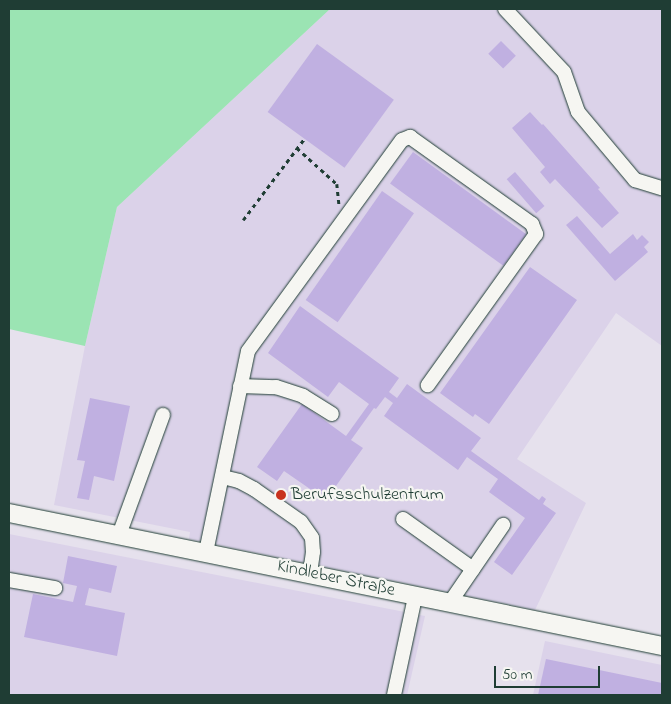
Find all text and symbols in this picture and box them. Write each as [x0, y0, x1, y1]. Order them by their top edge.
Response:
place label: Berufsschulzentrum [291, 484, 444, 506]
marker: Berufsschulzentrum [275, 489, 287, 501]
street label: Kindleber Straße [275, 556, 397, 602]
scale bar [496, 656, 602, 688]
text: 50 m [502, 664, 532, 686]

